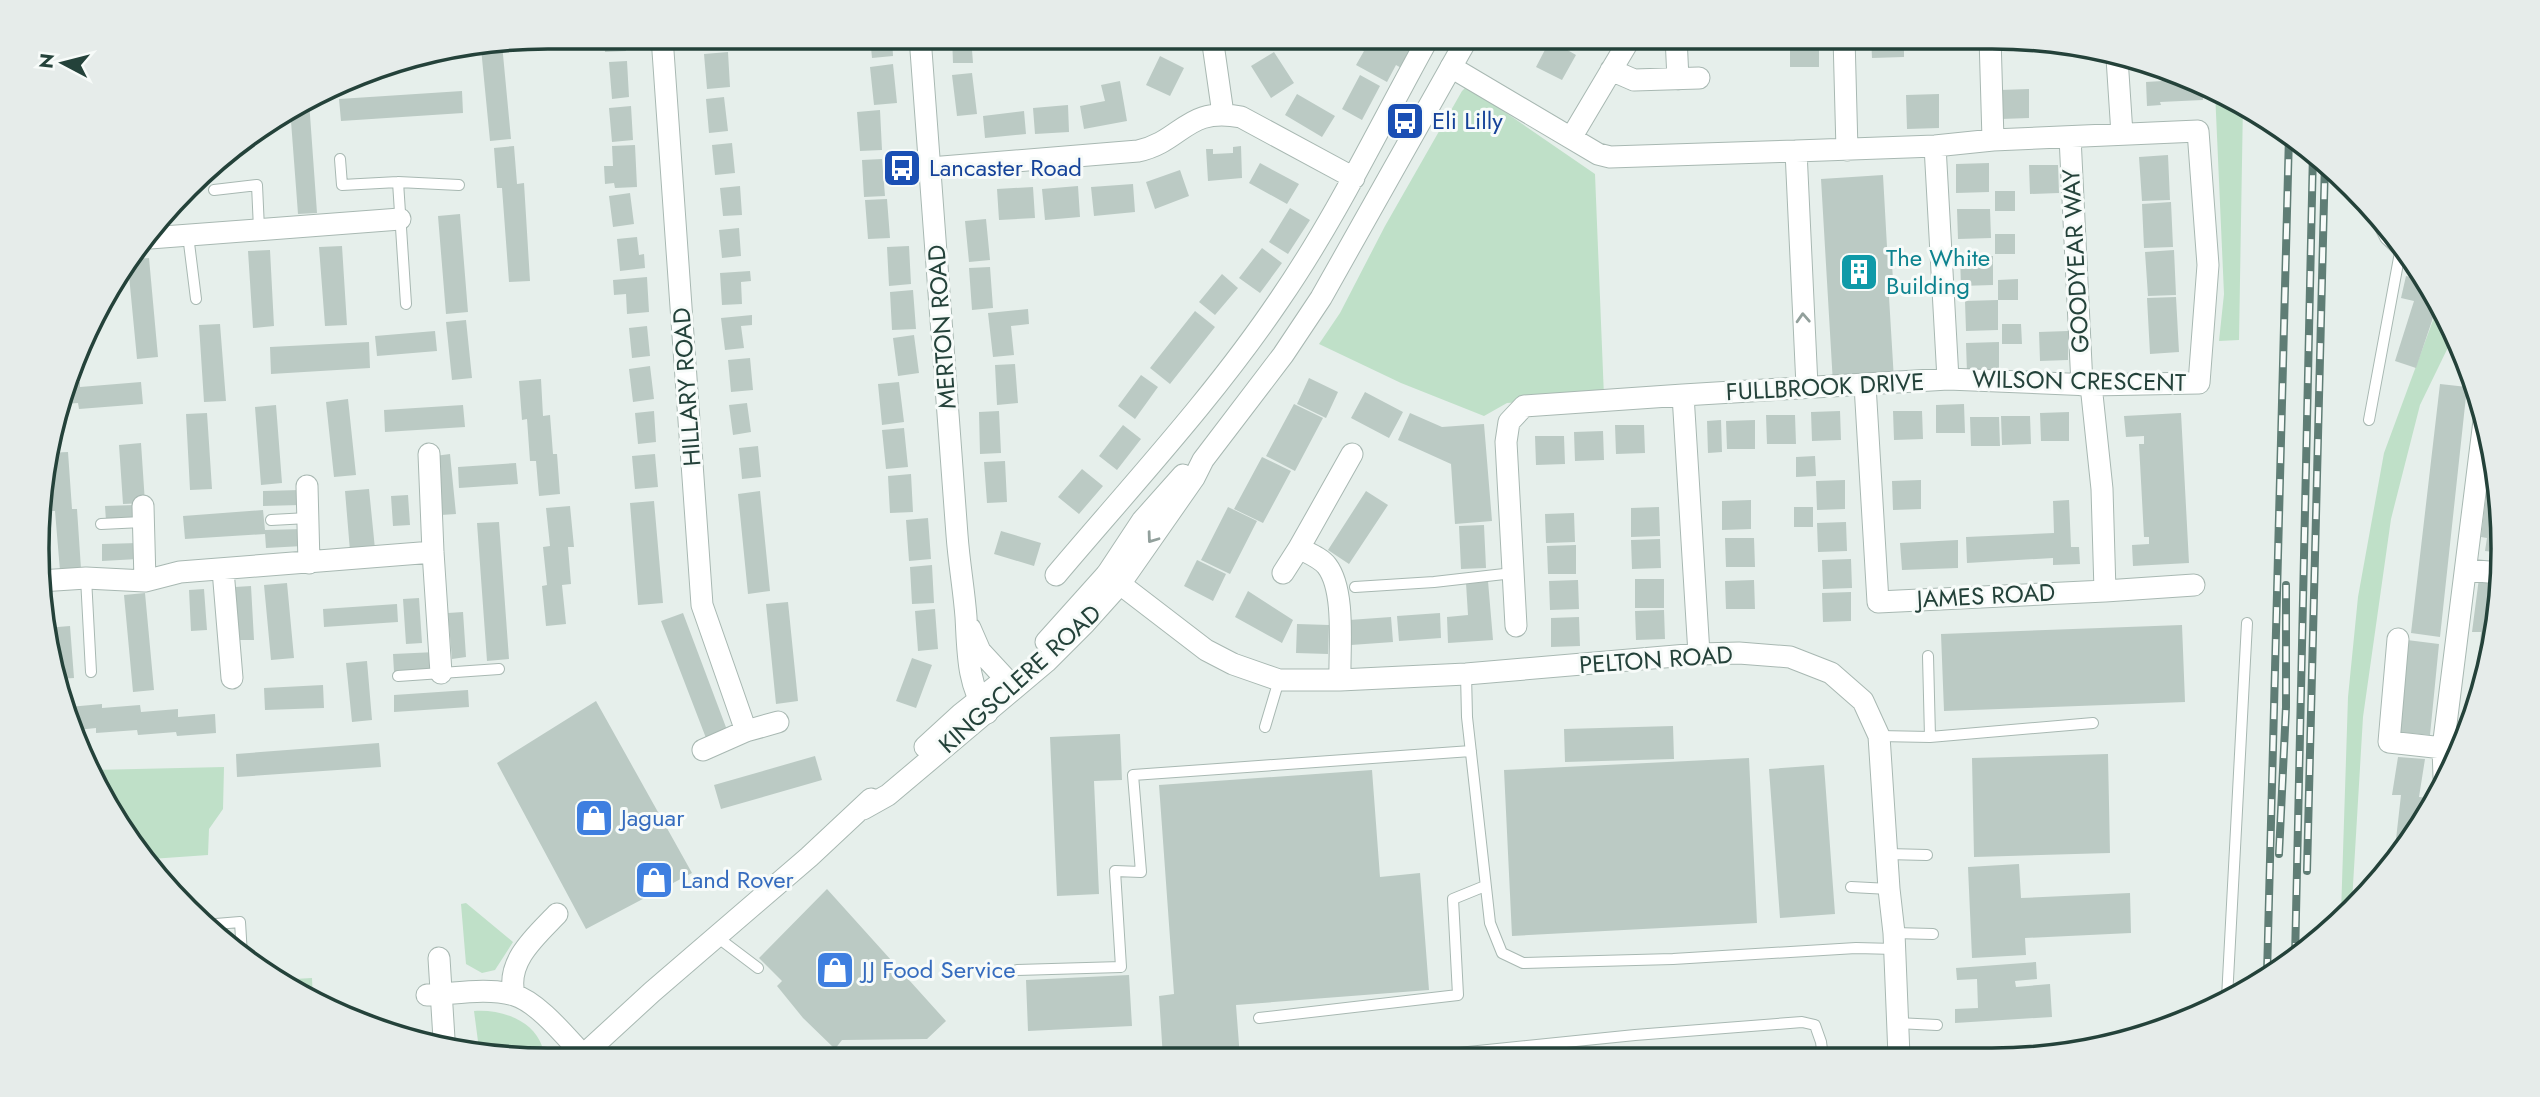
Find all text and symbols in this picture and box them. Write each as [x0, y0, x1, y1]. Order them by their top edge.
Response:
north arrow [28, 28, 98, 98]
text: N [32, 52, 61, 70]
bus stop icon: Eli Lilly [1384, 100, 1426, 142]
place label: Eli Lilly [1432, 103, 1503, 138]
bus stop icon: Lancaster Road [881, 147, 923, 189]
place label: Lancaster Road [929, 150, 1082, 185]
street label: GOODYEAR WAY [2053, 168, 2098, 354]
place label: The White Building [1886, 240, 1990, 303]
street label: MERTON ROAD [918, 244, 965, 410]
building icon: The White Building [1838, 251, 1880, 293]
street label: HILLARY ROAD [663, 306, 710, 468]
one-way arrow [1796, 312, 1811, 323]
street label: WILSON CRESCENT [1972, 361, 2186, 400]
street label: FULLBROOK DRIVE [1725, 364, 1925, 409]
one-way arrow [1148, 530, 1161, 543]
street label: JAMES ROAD [1913, 574, 2056, 617]
street label: KINGSCLERE ROAD [931, 596, 1109, 761]
street label: PELTON ROAD [1578, 637, 1734, 682]
shop icon: Jaguar [573, 797, 615, 839]
place label: Jaguar [618, 800, 685, 835]
shop icon: Land Rover [633, 859, 675, 901]
place label: Land Rover [681, 862, 795, 897]
shop icon: JJ Food Service [814, 949, 856, 991]
place label: JJ Food Service [859, 952, 1016, 987]

